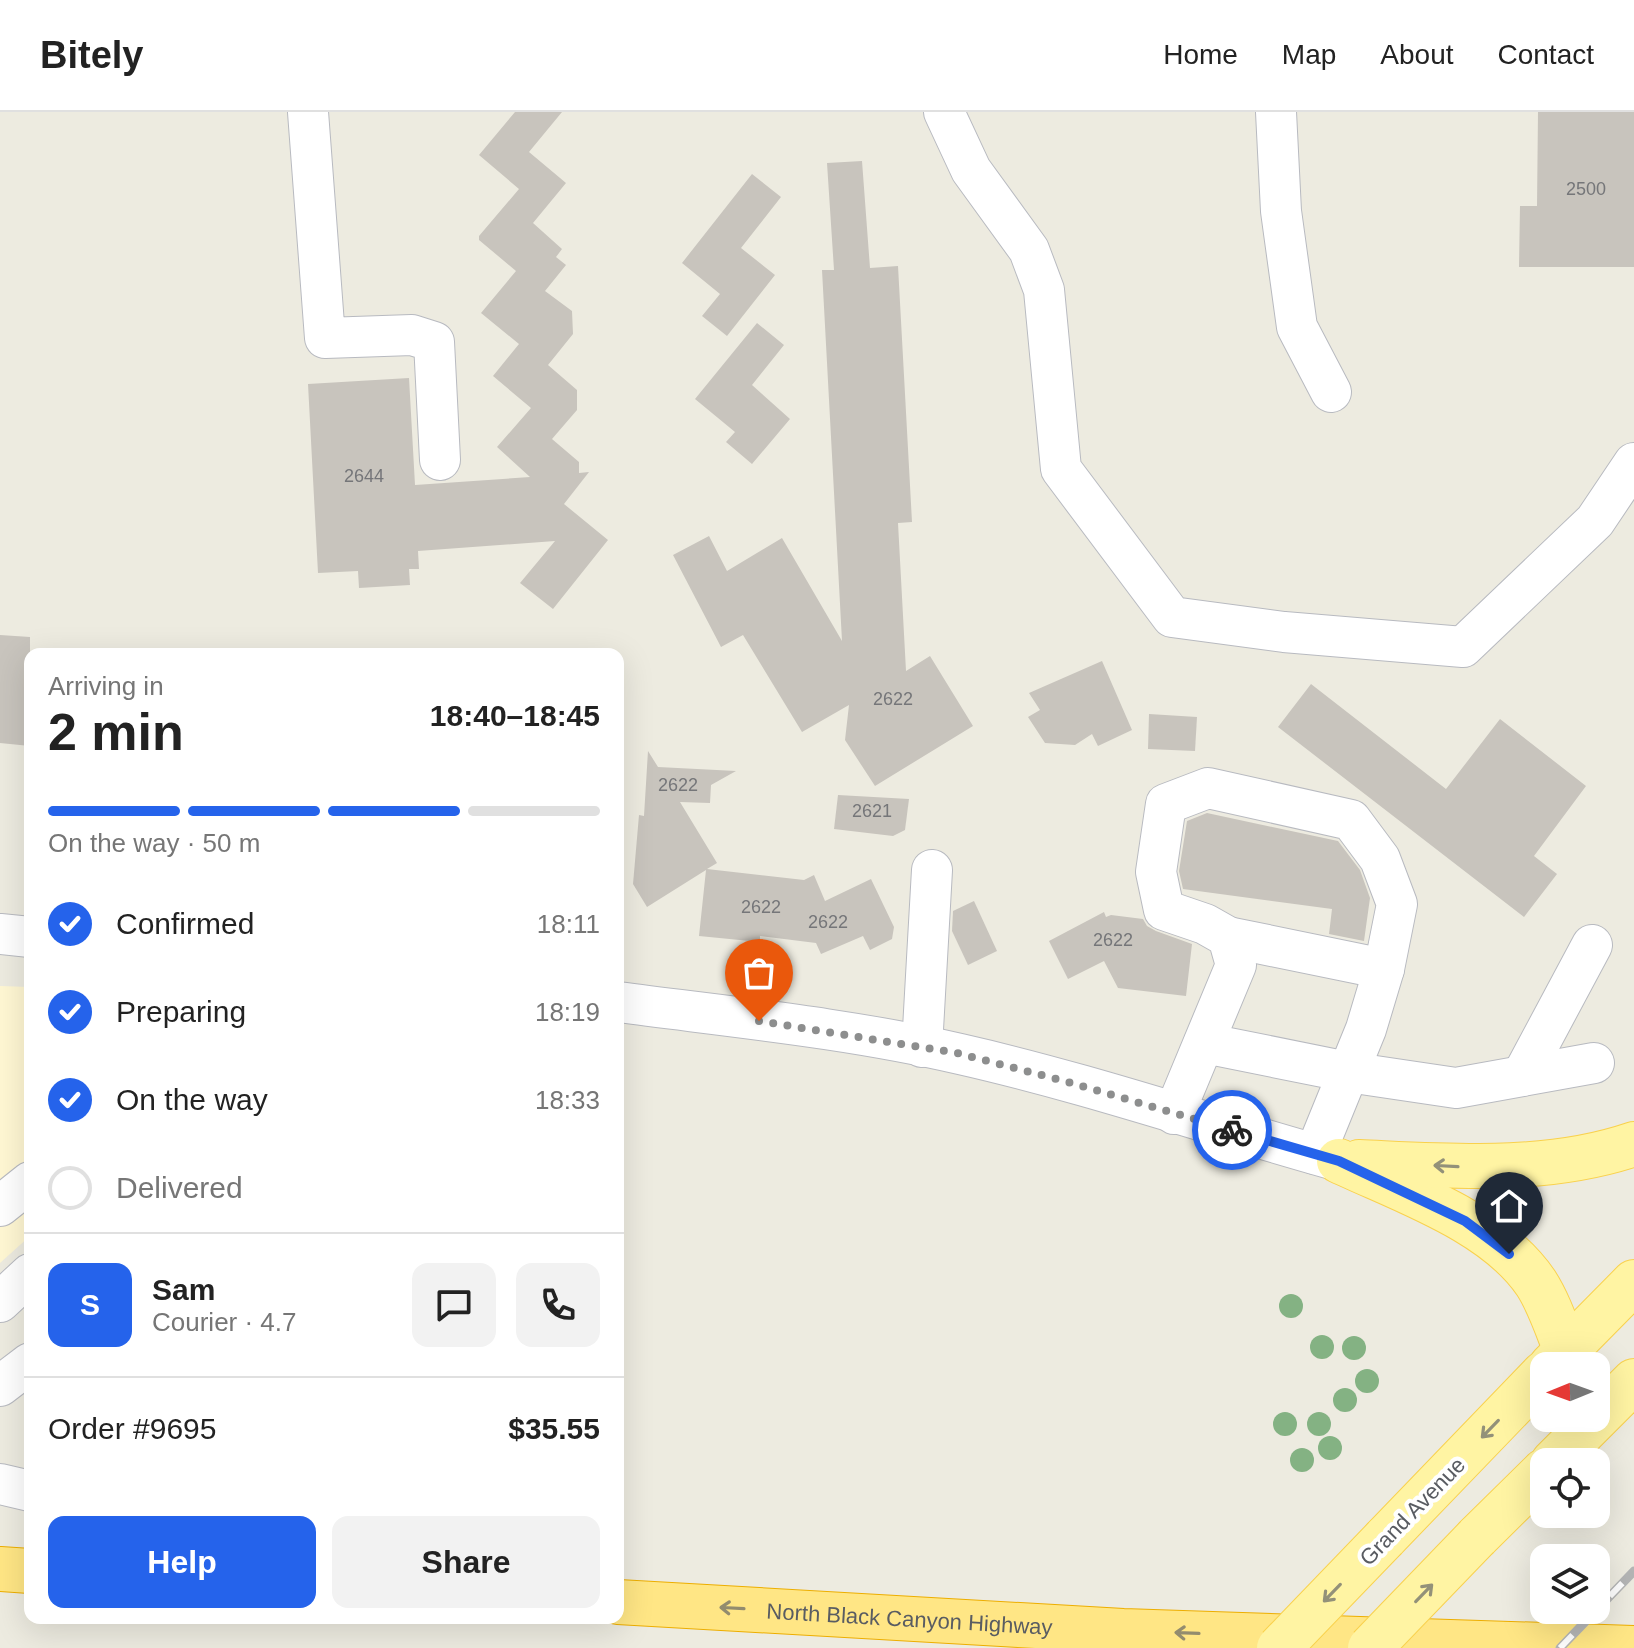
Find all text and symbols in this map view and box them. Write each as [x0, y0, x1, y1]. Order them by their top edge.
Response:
text: Bitely [40, 34, 143, 76]
text: Home [1163, 39, 1238, 70]
text: Map [1282, 39, 1336, 70]
text: About [1380, 39, 1454, 70]
text: Contact [1498, 39, 1594, 70]
house number: 2500 [1566, 179, 1606, 199]
house number: 2644 [344, 466, 384, 486]
text: Arriving in [48, 671, 164, 701]
house number: 2622 [873, 689, 913, 709]
text: 18:40–18:45 [430, 699, 600, 732]
text: 2 min [48, 703, 184, 761]
house number: 2622 [658, 775, 698, 795]
house number: 2621 [852, 801, 892, 821]
text: On the way · 50 m [48, 828, 260, 858]
house number: 2622 [741, 897, 781, 917]
icon: check [48, 902, 92, 946]
text: Confirmed [116, 907, 254, 940]
text: 18:11 [537, 909, 600, 939]
house number: 2622 [808, 912, 848, 932]
house number: 2622 [1093, 930, 1133, 950]
pin [725, 939, 793, 1021]
icon: bag [737, 951, 781, 995]
icon: check [48, 990, 92, 1034]
text: Preparing [116, 995, 246, 1028]
text: 18:19 [535, 997, 600, 1027]
icon: check [48, 1078, 92, 1122]
text: On the way [116, 1083, 268, 1116]
text: 18:33 [535, 1085, 600, 1115]
courier [1192, 1090, 1272, 1170]
icon: bike [1210, 1108, 1254, 1152]
one-way arrow [1433, 1158, 1460, 1173]
text: Delivered [116, 1171, 243, 1204]
pin [1475, 1172, 1543, 1254]
icon: home [1487, 1184, 1531, 1228]
button: chat [412, 1263, 496, 1347]
button: phone [516, 1263, 600, 1347]
text: Sam [152, 1273, 215, 1306]
text: S [80, 1288, 100, 1321]
text: Courier · 4.7 [152, 1307, 297, 1337]
north arrow [1530, 1352, 1610, 1432]
map controls [1530, 1352, 1610, 1624]
text: Order #9695 [48, 1412, 216, 1445]
text: $35.55 [508, 1412, 600, 1445]
one-way arrow [1481, 1419, 1500, 1438]
button: locate [1530, 1448, 1610, 1528]
street label: Grand Avenue [1355, 1452, 1470, 1570]
button: Help [48, 1516, 316, 1608]
button: Share [332, 1516, 600, 1608]
button: layers [1530, 1544, 1610, 1624]
one-way arrow [1323, 1583, 1342, 1602]
one-way arrow [1414, 1583, 1433, 1603]
street label: North Black Canyon Highway [766, 1599, 1053, 1640]
one-way arrow [719, 1601, 746, 1616]
one-way arrow [1174, 1625, 1201, 1640]

